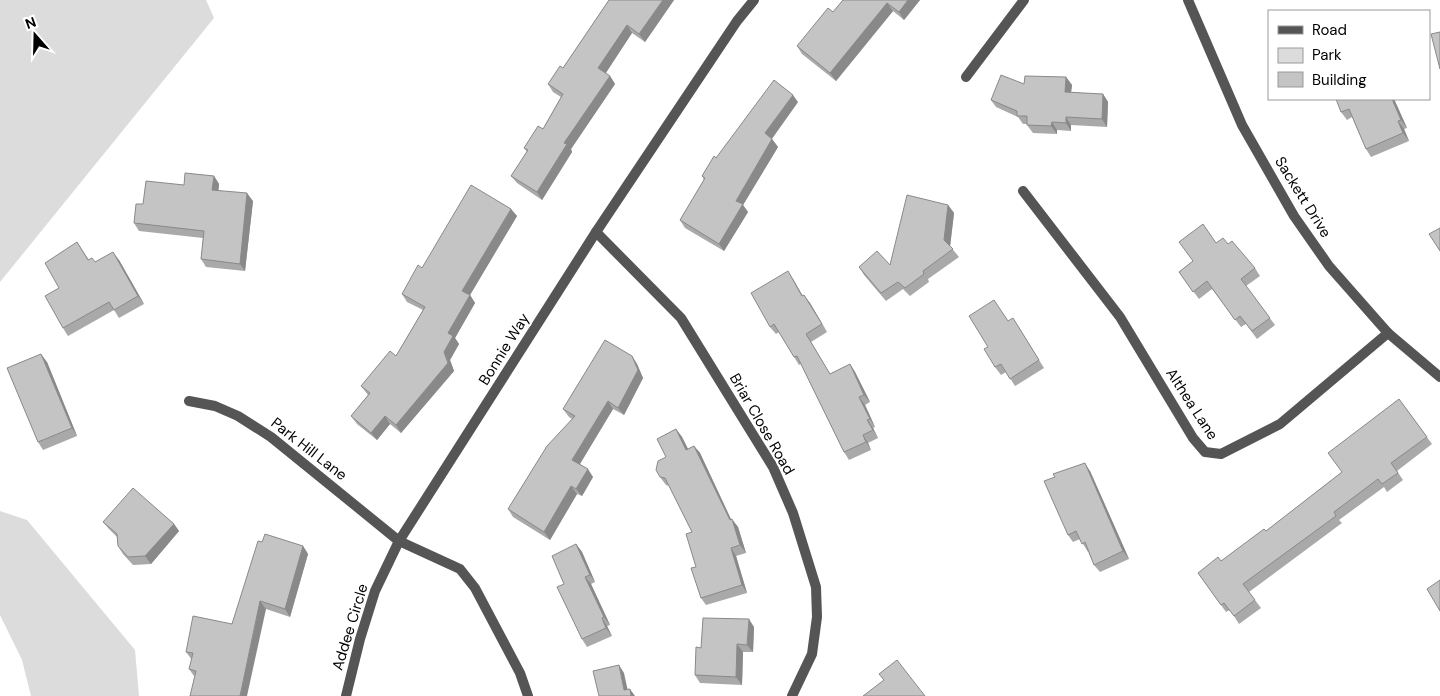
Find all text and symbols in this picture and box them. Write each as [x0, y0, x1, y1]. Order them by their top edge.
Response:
north arrow [10, 10, 60, 60]
legend [1268, 10, 1430, 100]
text: N [23, 13, 38, 33]
text: Road [1312, 20, 1347, 40]
text: Park [1312, 45, 1342, 65]
text: Building [1312, 70, 1367, 90]
street label: Sackett Drive [1270, 153, 1336, 241]
street label: Bonnie Way [474, 309, 534, 389]
street label: Althea Lane [1161, 364, 1223, 444]
street label: Briar Close Road [725, 370, 799, 478]
street label: Park Hill Lane [267, 413, 351, 485]
street label: Addee Circle [327, 581, 373, 673]

